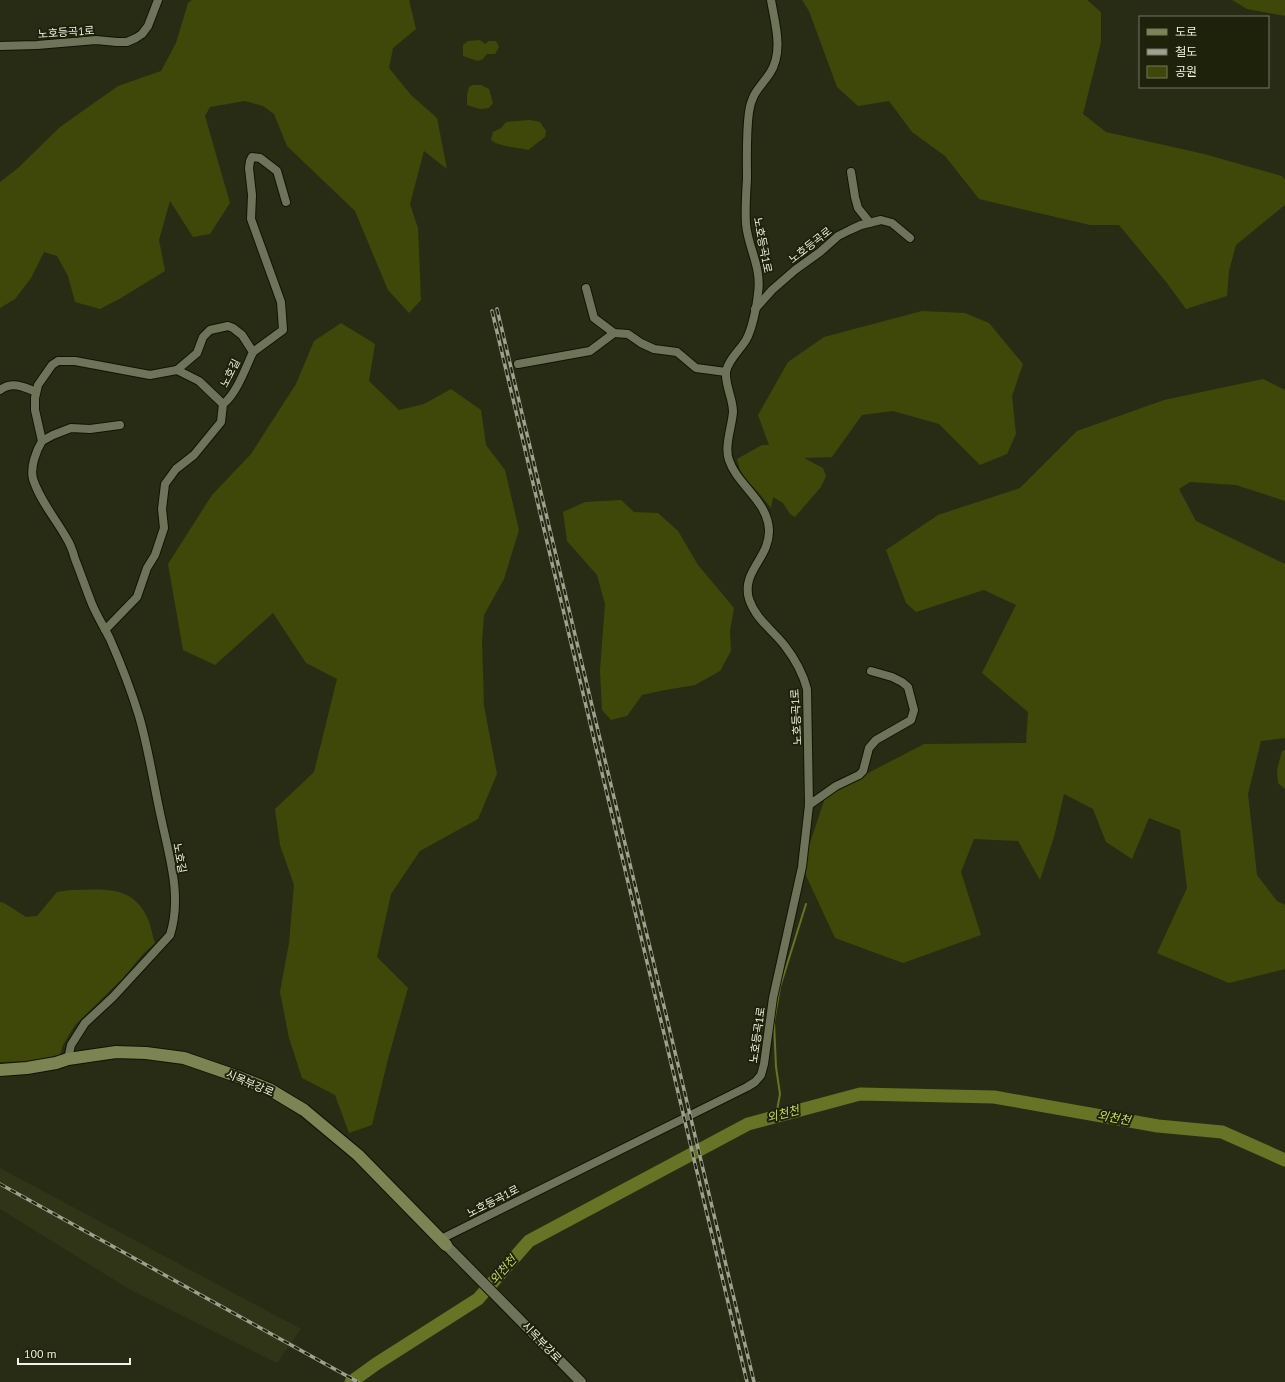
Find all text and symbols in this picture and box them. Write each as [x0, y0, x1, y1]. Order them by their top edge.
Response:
legend [1139, 16, 1269, 88]
street label: 노호등곡1로 [37, 23, 95, 41]
text: 도로 [1175, 24, 1197, 39]
text: 철도 [1175, 44, 1197, 59]
text: 공원 [1175, 64, 1197, 79]
street label: 노호등곡1로 [751, 216, 775, 274]
street label: 노호등곡로 [786, 224, 834, 266]
street label: 노호길 [217, 356, 243, 390]
street label: 노호등곡1로 [788, 688, 804, 746]
street label: 노호길 [170, 842, 190, 874]
street label: 노호등곡1로 [746, 1006, 768, 1064]
street label: 시목부강로 [224, 1067, 276, 1099]
water label: 외천천 [765, 1101, 803, 1125]
water label: 외천천 [1096, 1107, 1134, 1128]
street label: 노호등곡1로 [465, 1182, 521, 1220]
water label: 외천천 [486, 1251, 520, 1287]
street label: 시목부강로 [519, 1319, 565, 1365]
scale bar [18, 1340, 130, 1366]
text: 100 m [24, 1346, 57, 1361]

